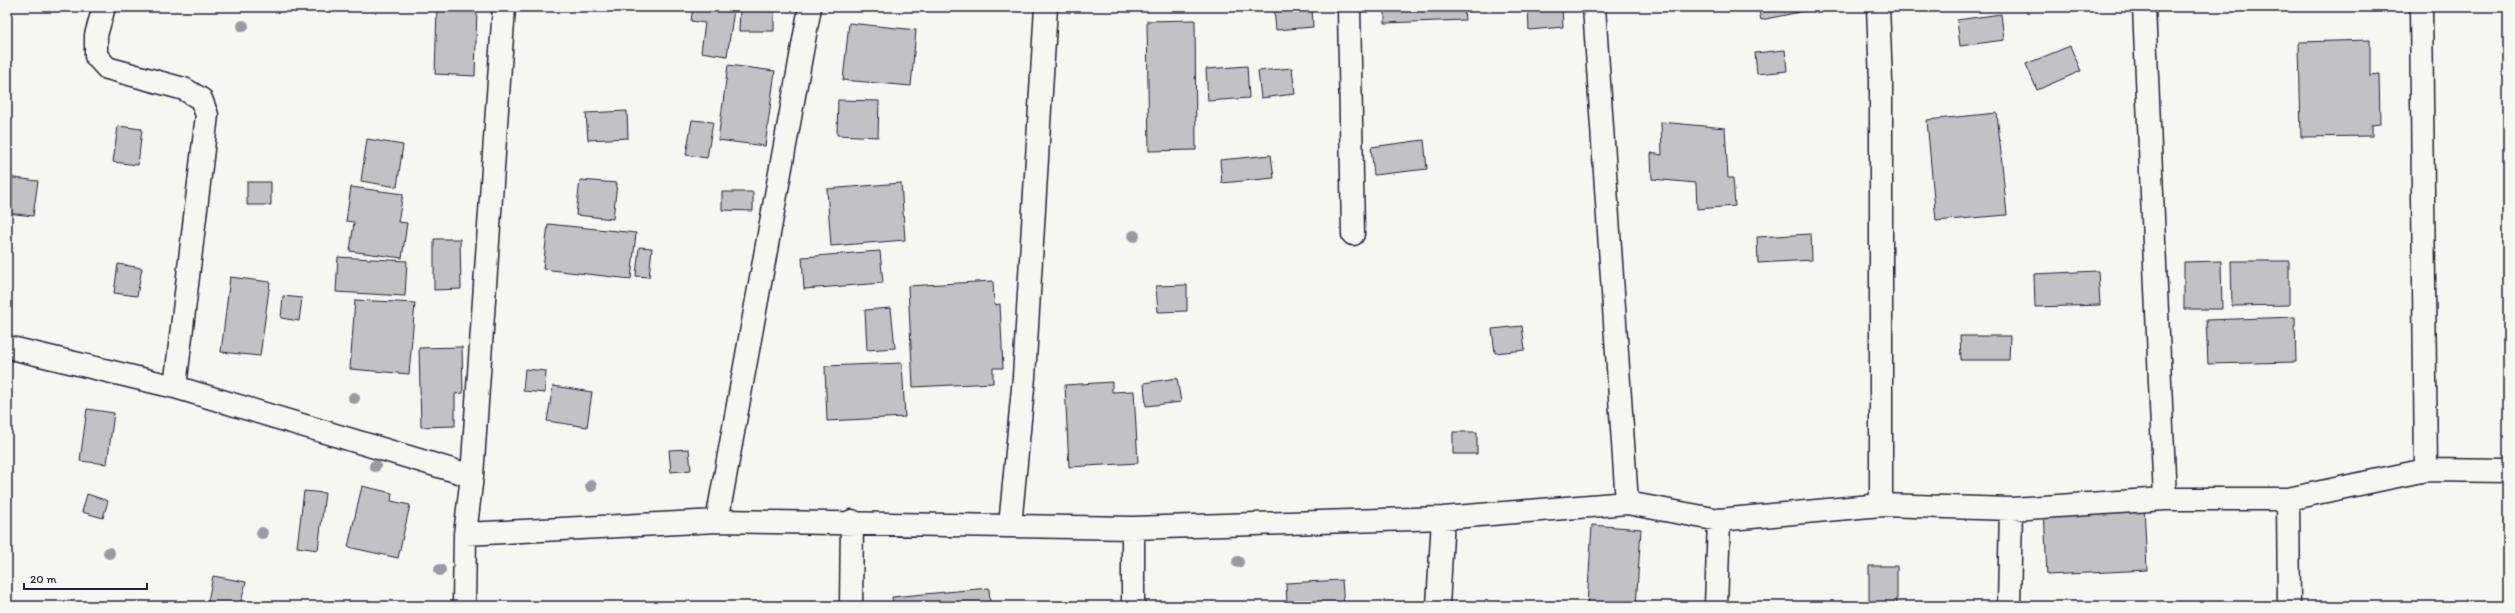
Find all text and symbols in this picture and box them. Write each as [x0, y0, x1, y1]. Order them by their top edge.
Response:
scale bar [24, 565, 147, 591]
text: 20 m [30, 572, 57, 586]

